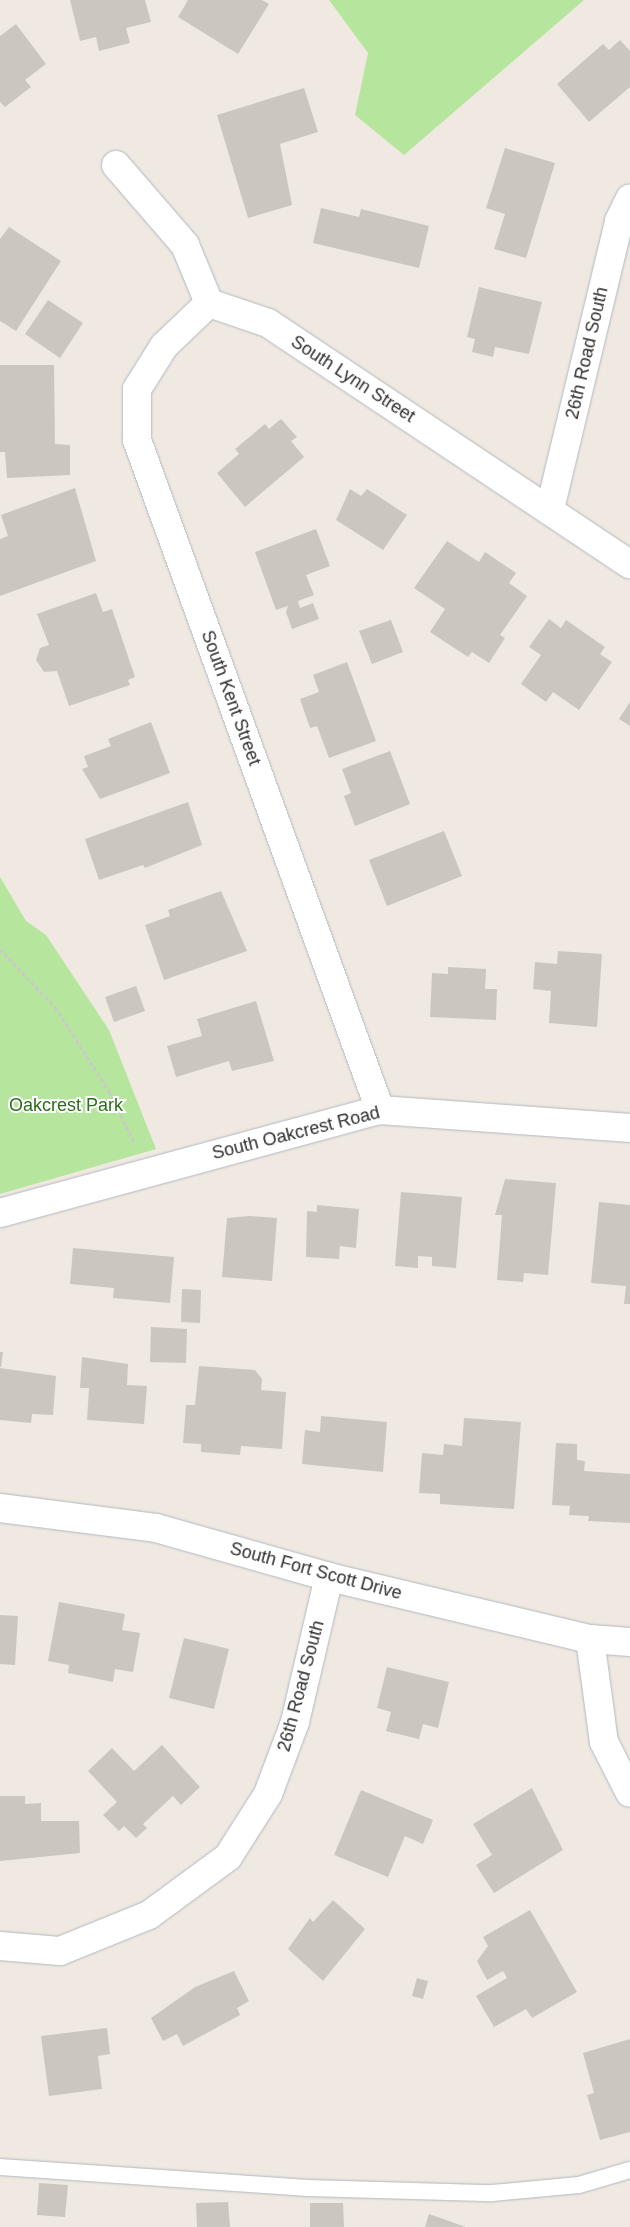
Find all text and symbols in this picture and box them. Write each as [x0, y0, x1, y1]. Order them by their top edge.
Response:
street label: 26th Road South [561, 285, 613, 421]
street label: South Lynn Street [287, 331, 419, 427]
street label: South Kent Street [197, 628, 265, 768]
park label: Oakcrest Park [9, 1094, 123, 1116]
street label: South Oakcrest Road [210, 1102, 382, 1164]
street label: South Fort Scott Drive [228, 1538, 404, 1604]
street label: 26th Road South [273, 1618, 329, 1754]

